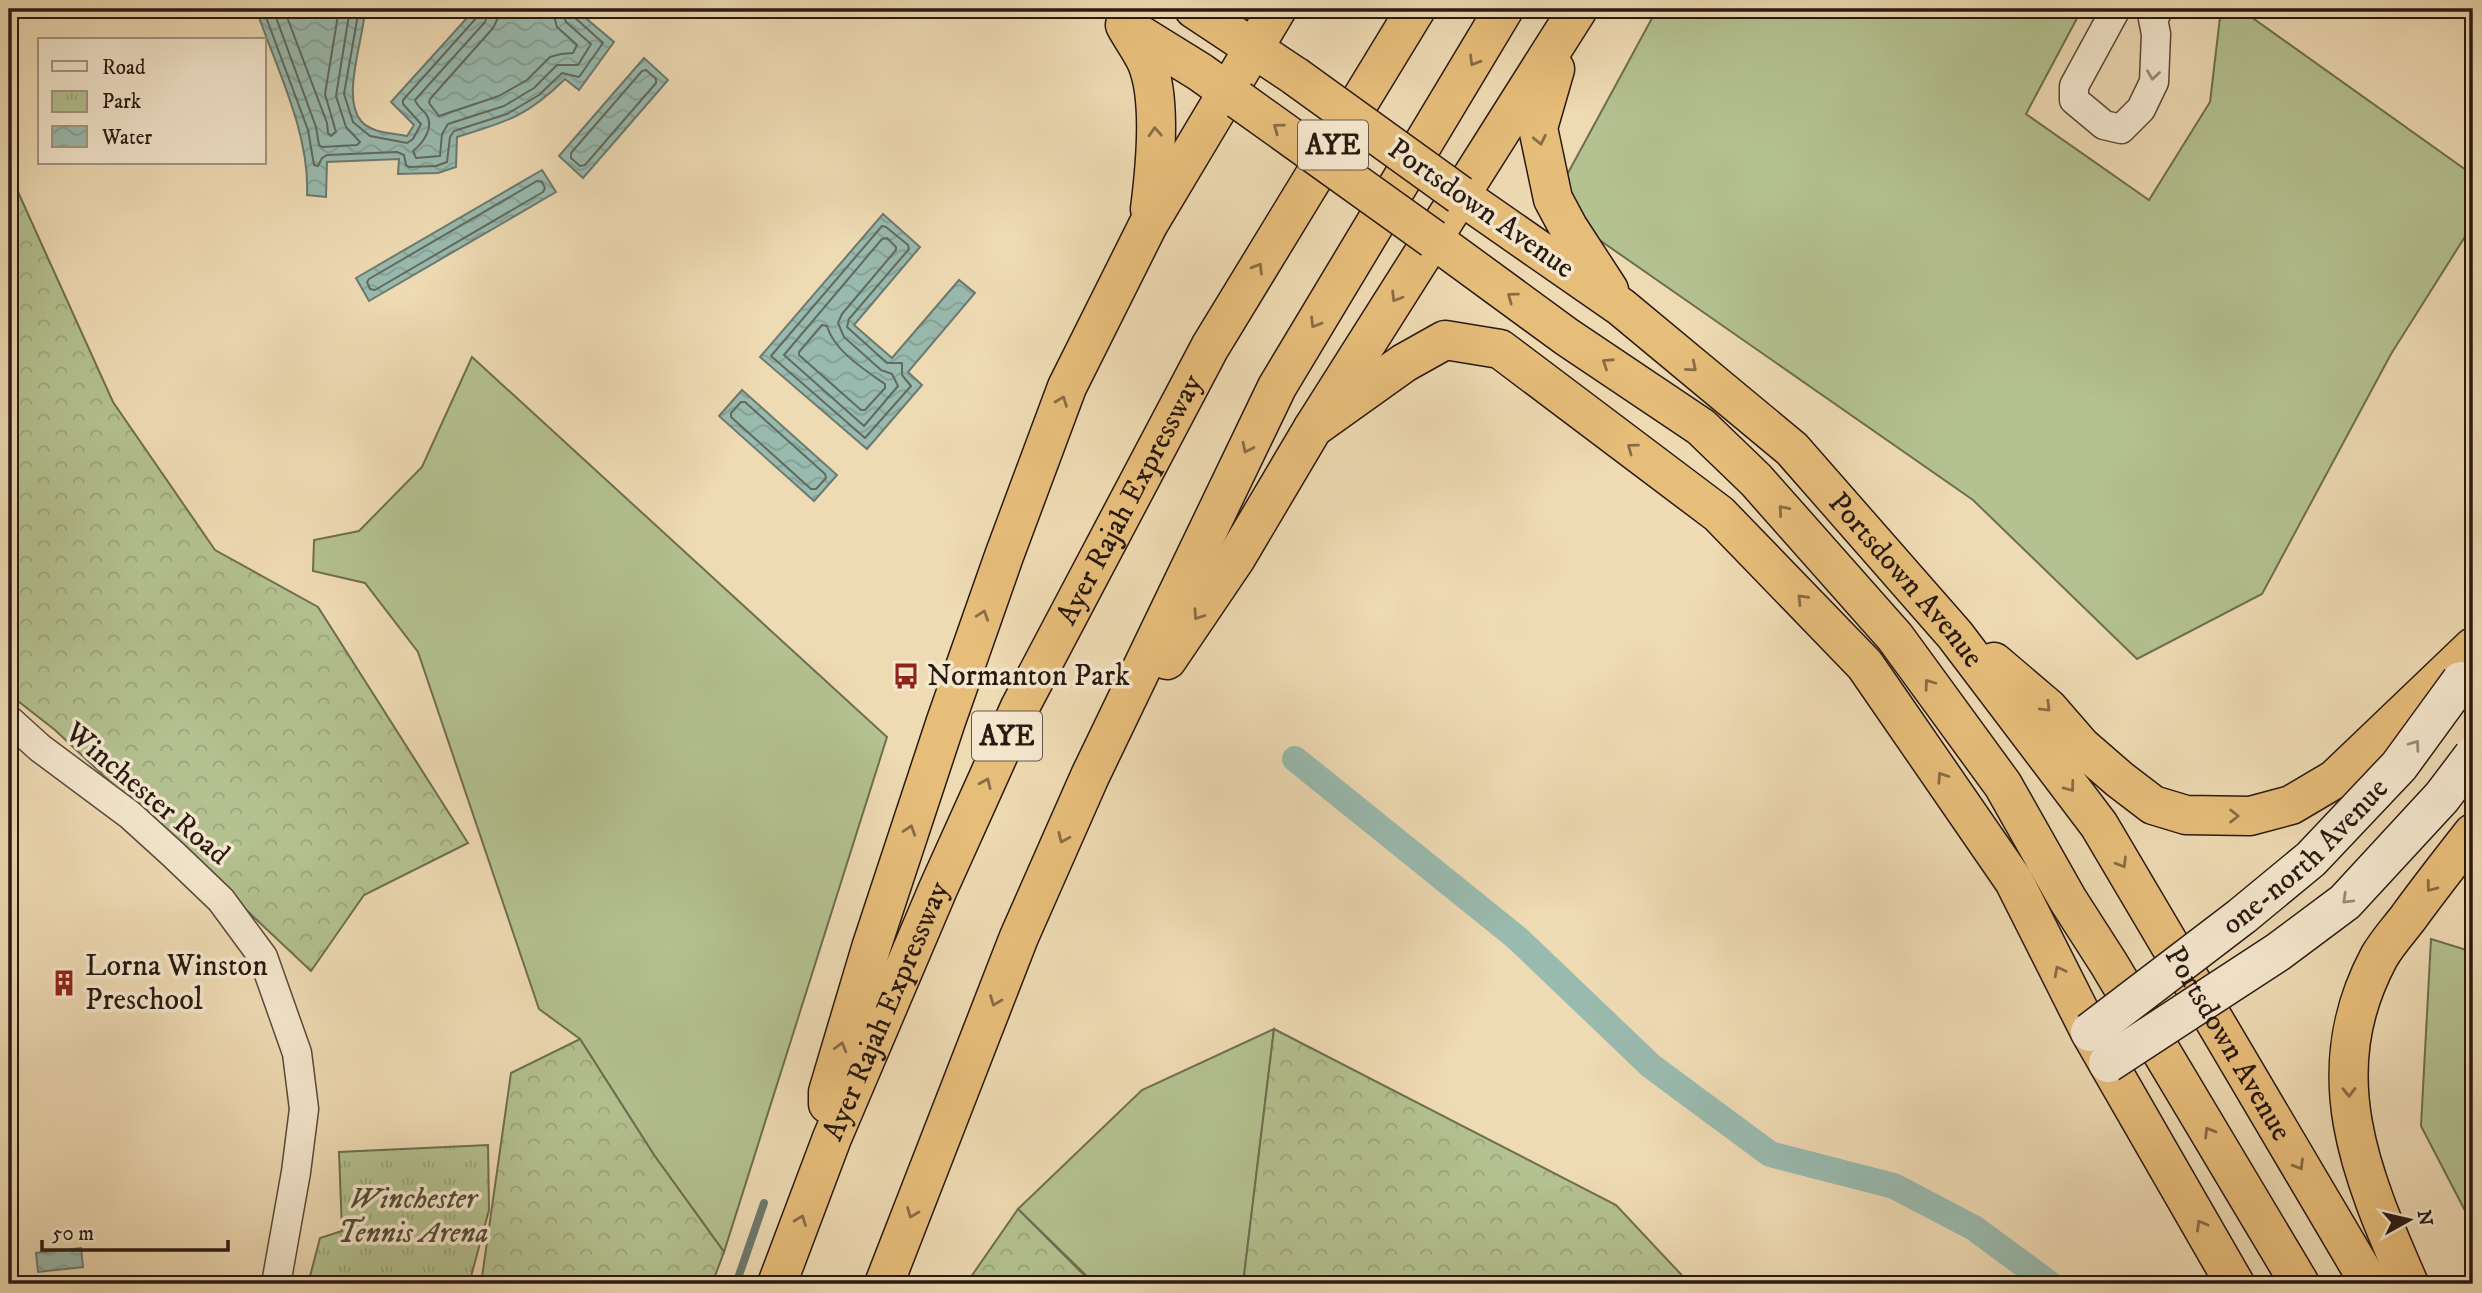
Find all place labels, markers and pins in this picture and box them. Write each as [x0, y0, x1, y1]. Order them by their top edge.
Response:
place label: Normanton Park [927, 658, 1130, 695]
bus stop icon: Normanton Park [891, 661, 921, 691]
place label: Lorna Winston Preschool [85, 948, 268, 1019]
building icon: Lorna Winston Preschool [49, 968, 79, 998]

